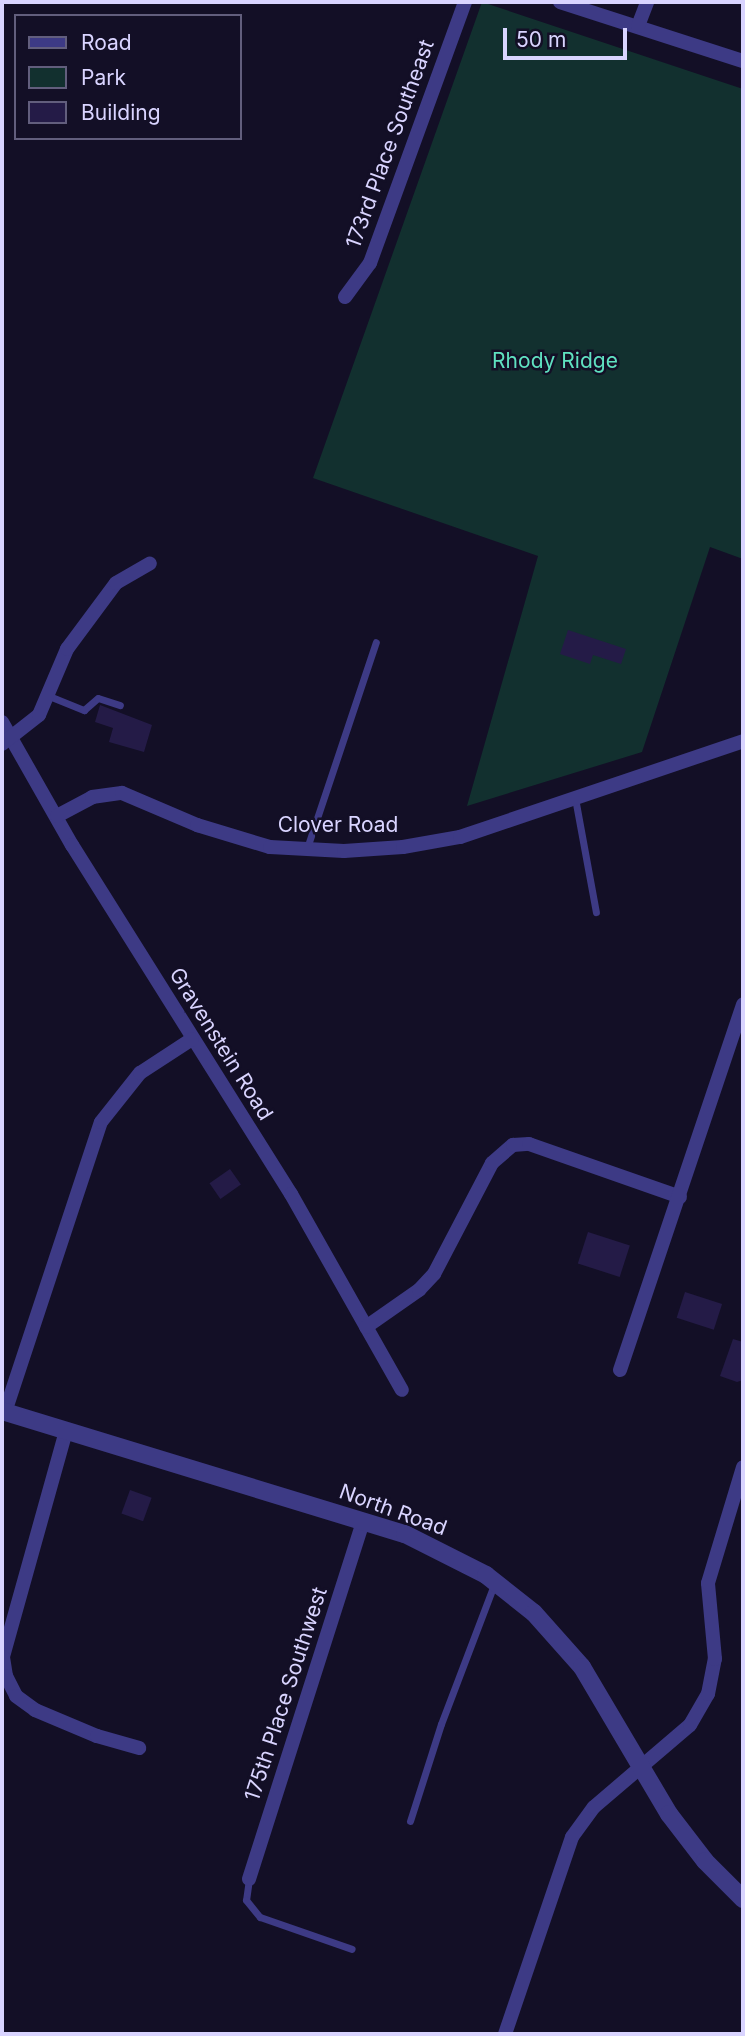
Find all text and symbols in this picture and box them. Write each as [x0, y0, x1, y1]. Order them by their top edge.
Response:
legend [14, 14, 242, 140]
scale bar [507, 14, 631, 58]
text: 50 m [516, 27, 566, 52]
text: Road [81, 30, 132, 55]
street label: 173rd Place Southeast [341, 36, 439, 252]
text: Park [81, 65, 126, 90]
text: Building [81, 100, 161, 125]
park label: Rhody Ridge [492, 348, 618, 374]
street label: Clover Road [278, 812, 398, 838]
street label: Gravenstein Road [164, 963, 278, 1125]
street label: North Road [336, 1479, 450, 1541]
street label: 175th Place Southwest [240, 1584, 332, 1804]

